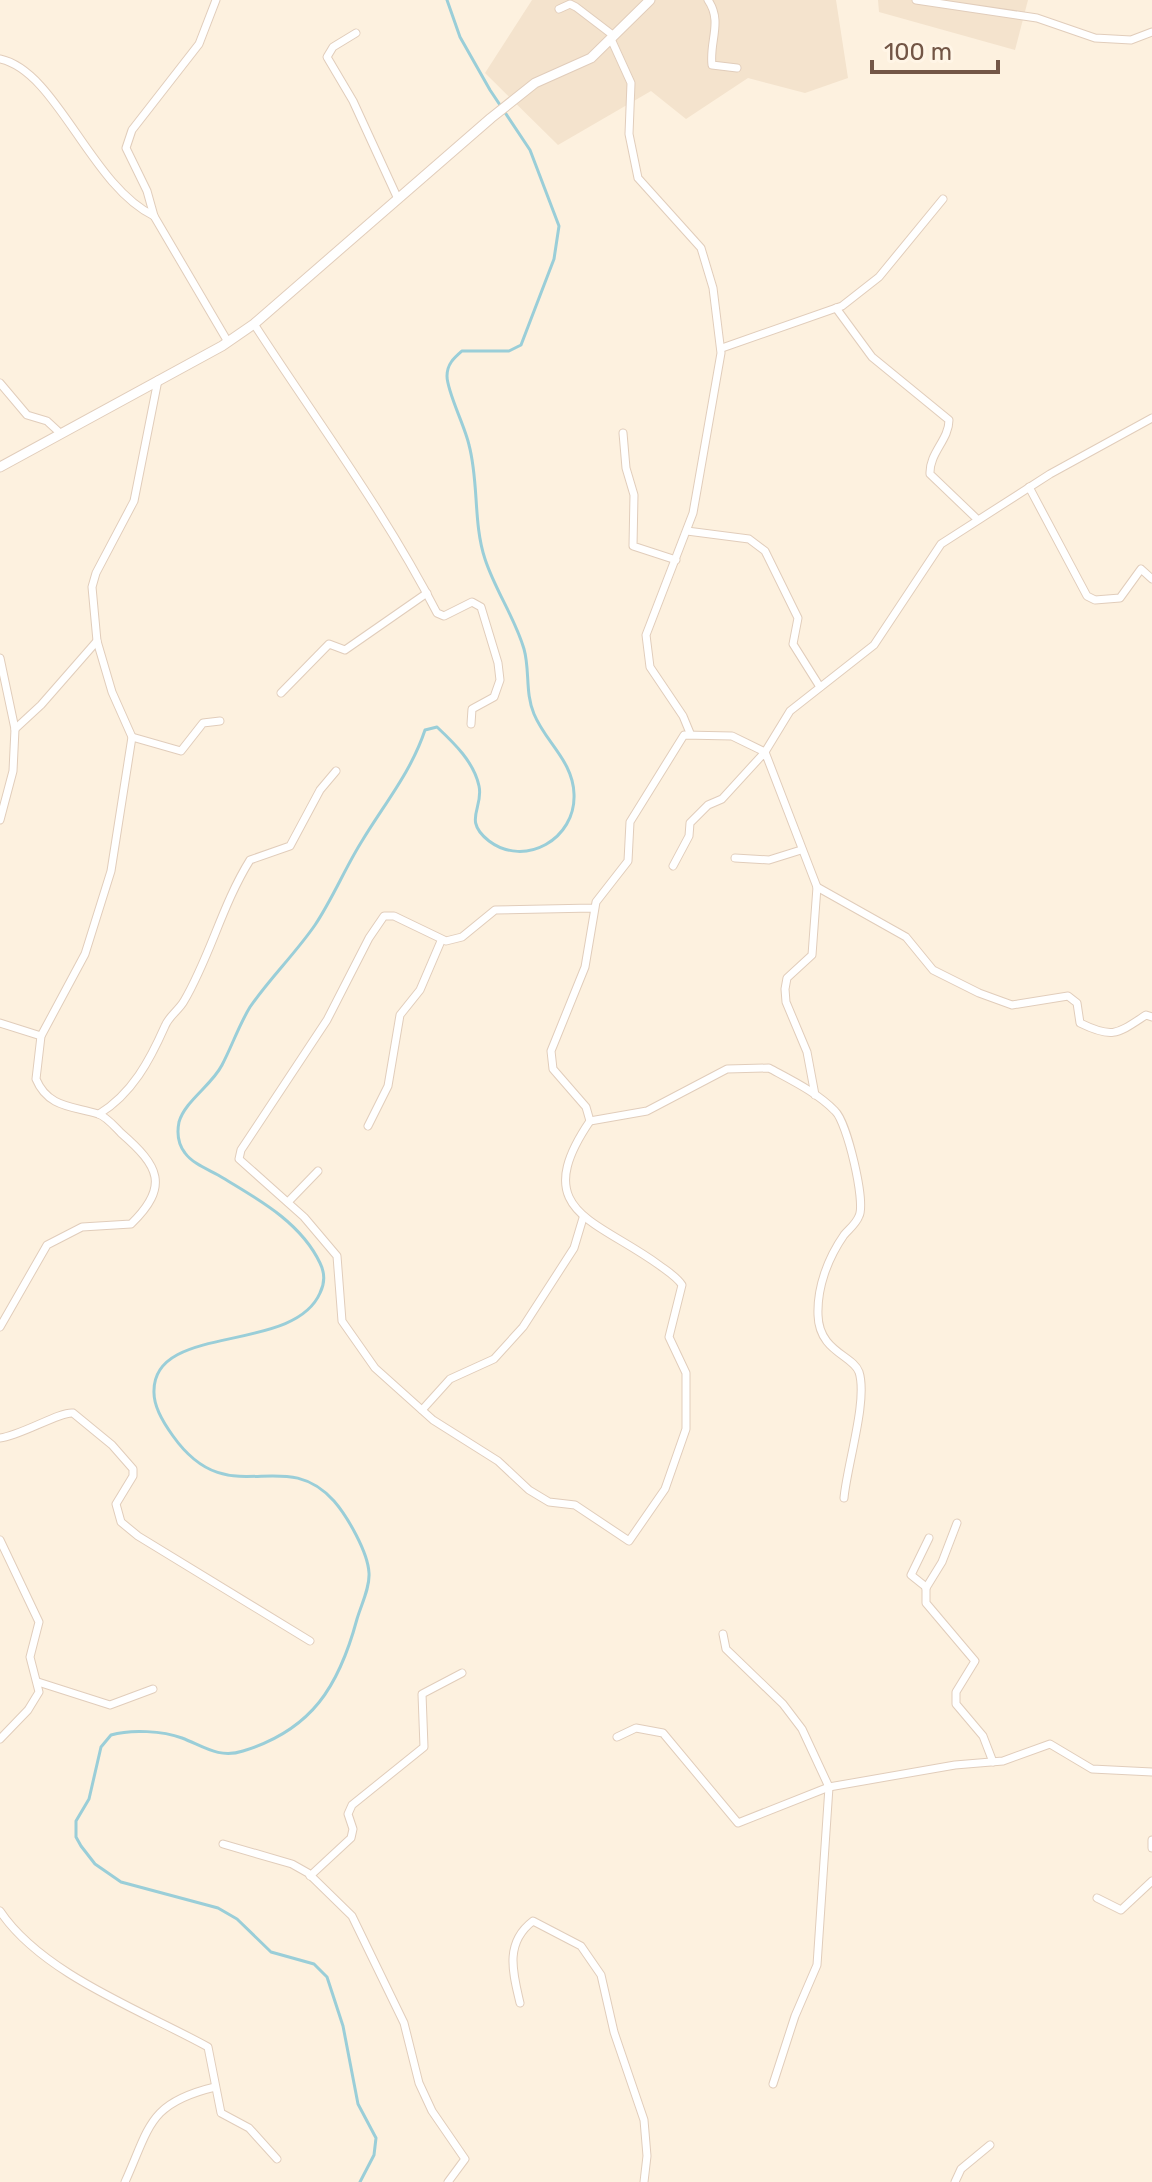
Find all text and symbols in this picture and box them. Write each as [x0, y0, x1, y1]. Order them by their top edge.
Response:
scale bar [872, 24, 998, 74]
text: 100 m [884, 38, 952, 66]

